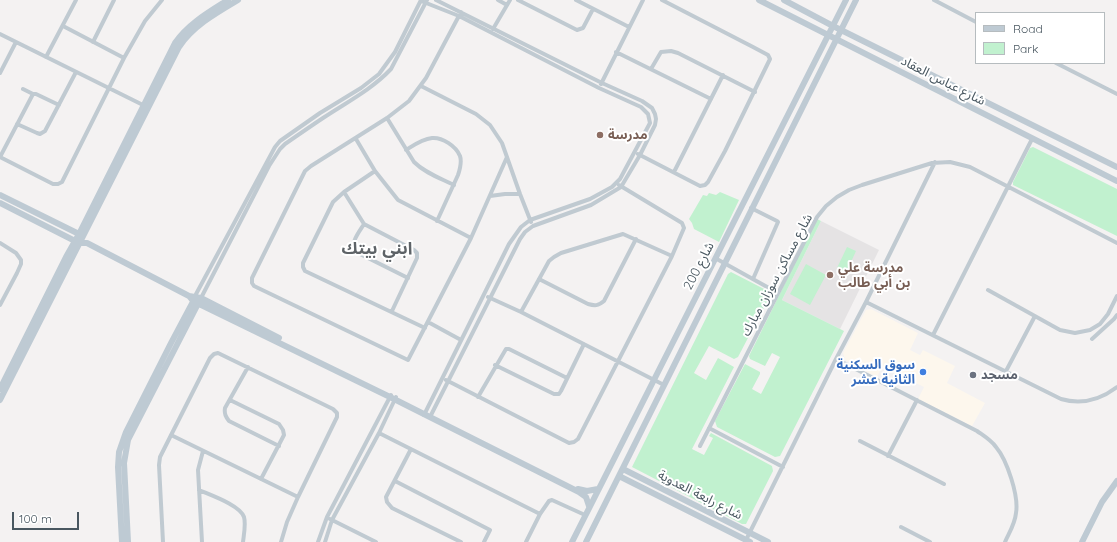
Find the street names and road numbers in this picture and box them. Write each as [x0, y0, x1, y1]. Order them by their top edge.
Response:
street label: شارع عباس العقاد [898, 53, 988, 109]
street label: شارع مساكن سوزان مبارك [738, 211, 816, 339]
street label: شارع 200 [680, 239, 718, 293]
street label: شارع رابعة العدوية [655, 467, 745, 523]

